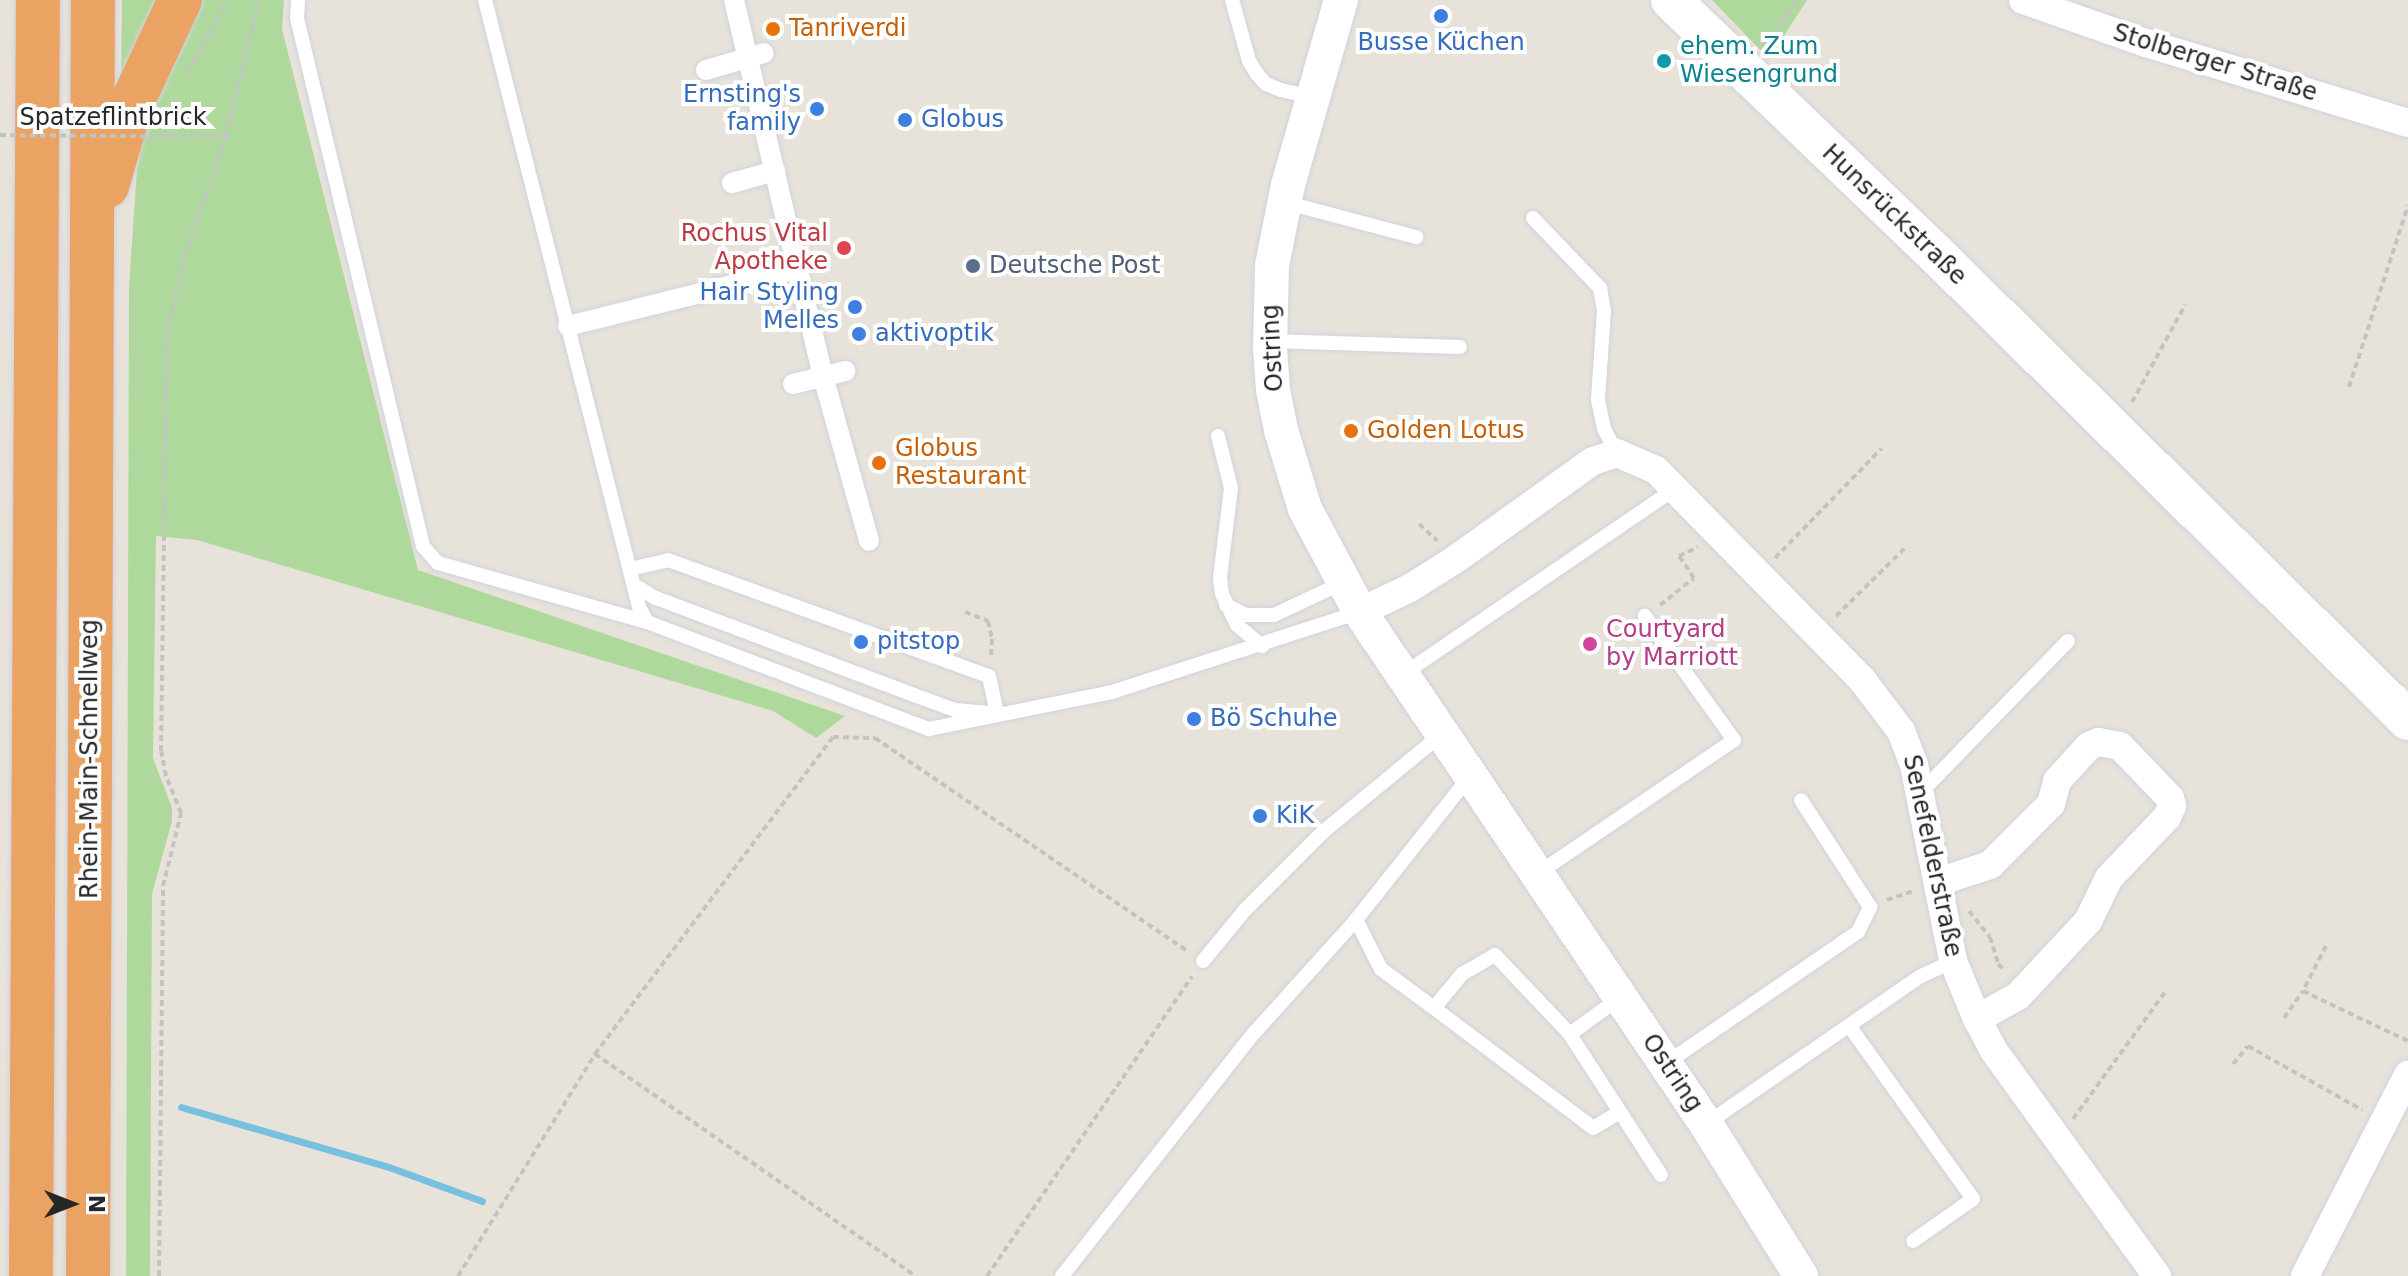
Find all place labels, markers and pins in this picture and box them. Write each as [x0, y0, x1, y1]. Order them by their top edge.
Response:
marker: Busse Küchen [1432, 7, 1450, 25]
place label: Tanriverdi [789, 15, 906, 43]
marker: Tanriverdi [764, 20, 782, 38]
place label: Busse Küchen [1357, 29, 1525, 57]
place label: ehem. Zum Wiesengrund [1680, 33, 1838, 89]
marker: ehem. Zum Wiesengrund [1655, 52, 1673, 70]
place label: Ernsting's family [683, 81, 801, 137]
marker: Ernsting's family [808, 100, 826, 118]
place label: Globus [921, 106, 1004, 134]
marker: Globus [896, 111, 914, 129]
place label: Rochus Vital Apotheke [681, 220, 828, 276]
marker: Rochus Vital Apotheke [835, 239, 853, 257]
place label: Deutsche Post [989, 252, 1160, 280]
marker: Deutsche Post [964, 257, 982, 275]
place label: Hair Styling Melles [699, 279, 839, 335]
marker: Hair Styling Melles [846, 298, 864, 316]
place label: aktivoptik [875, 320, 994, 348]
marker: aktivoptik [850, 325, 868, 343]
place label: Golden Lotus [1367, 417, 1525, 445]
marker: Golden Lotus [1342, 422, 1360, 440]
place label: Globus Restaurant [895, 435, 1026, 491]
marker: Globus Restaurant [870, 454, 888, 472]
place label: Courtyard by Marriott [1606, 616, 1738, 672]
place label: pitstop [877, 628, 960, 656]
marker: pitstop [852, 633, 870, 651]
marker: Courtyard by Marriott [1581, 635, 1599, 653]
place label: Bö Schuhe [1210, 705, 1338, 733]
marker: Bö Schuhe [1185, 710, 1203, 728]
place label: KiK [1276, 802, 1314, 830]
marker: KiK [1251, 807, 1269, 825]

